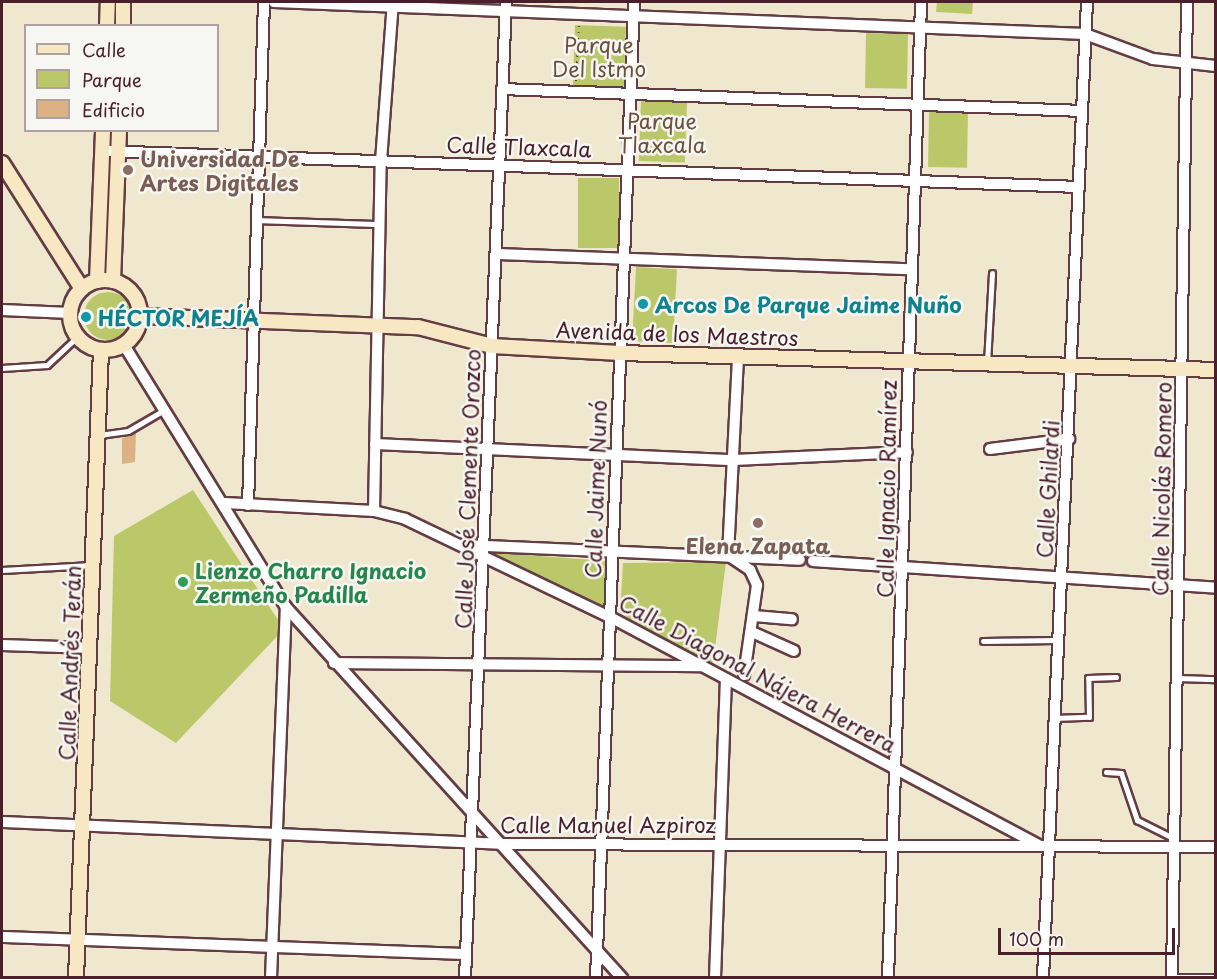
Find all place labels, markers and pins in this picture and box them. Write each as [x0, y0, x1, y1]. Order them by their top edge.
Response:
place label: Universidad De Artes Digitales [140, 145, 301, 195]
marker: Universidad De Artes Digitales [121, 163, 135, 177]
place label: Arcos De Parque Jaime Nuño [655, 291, 966, 317]
marker: Arcos De Parque Jaime Nuño [636, 297, 650, 311]
place label: HÉCTOR MEJÍA [98, 304, 262, 330]
marker: HÉCTOR MEJÍA [79, 310, 93, 324]
marker: Elena Zapata [751, 516, 765, 530]
place label: Elena Zapata [686, 532, 830, 558]
place label: Lienzo Charro Ignacio Zermeño Padilla [195, 557, 427, 607]
marker: Lienzo Charro Ignacio Zermeño Padilla [176, 575, 190, 589]

